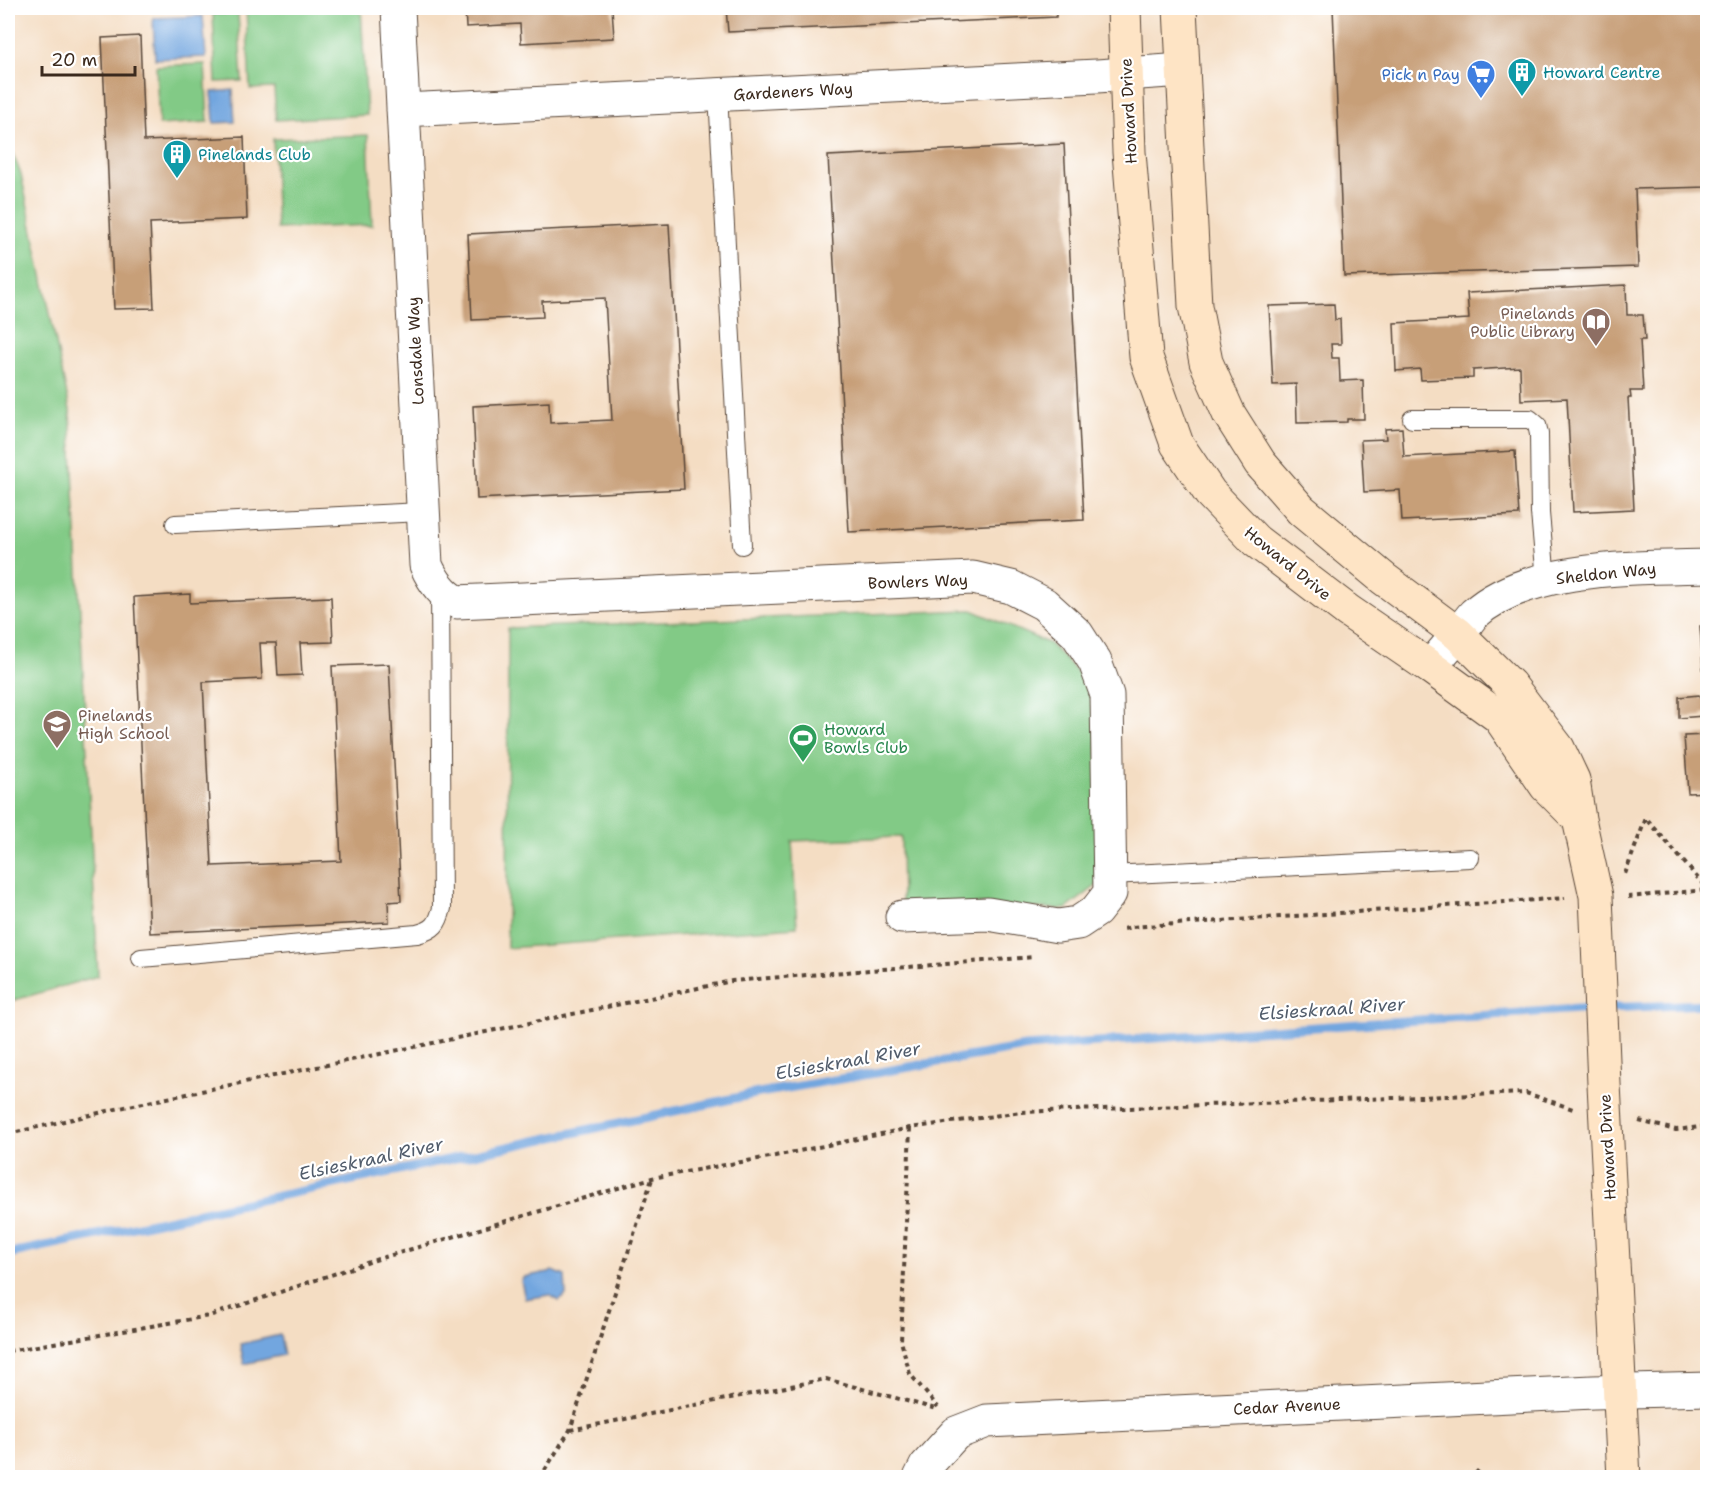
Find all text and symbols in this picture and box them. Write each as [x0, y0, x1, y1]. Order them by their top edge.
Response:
scale bar [42, 39, 135, 77]
text: 20 m [51, 48, 97, 72]
building icon: Howard Centre [1506, 56, 1538, 98]
street label: Howard Drive [1115, 57, 1142, 165]
supermarket icon: Pick n Pay [1465, 58, 1497, 100]
place label: Howard Centre [1543, 62, 1660, 83]
place label: Pick n Pay [1381, 64, 1460, 85]
street label: Gardeners Way [733, 78, 853, 105]
building icon: Pinelands Club [161, 138, 193, 180]
place label: Pinelands Club [198, 144, 311, 165]
street label: Lonsdale Way [402, 296, 429, 406]
place label: Pinelands Public Library [1470, 303, 1575, 342]
library icon: Pinelands Public Library [1580, 306, 1612, 348]
street label: Howard Drive [1240, 522, 1336, 605]
street label: Sheldon Way [1555, 558, 1657, 589]
street label: Bowlers Way [868, 569, 968, 594]
place label: Pinelands High School [78, 705, 170, 744]
school or university icon: Pinelands High School [41, 708, 73, 750]
place label: Howard Bowls Club [824, 719, 908, 758]
sports icon: Howard Bowls Club [787, 722, 819, 764]
water label: Elsieskraal River [1258, 992, 1407, 1026]
water label: Elsieskraal River [773, 1036, 923, 1086]
street label: Howard Drive [1594, 1093, 1621, 1201]
water label: Elsieskraal River [297, 1132, 446, 1186]
street label: Cedar Avenue [1233, 1393, 1341, 1420]

